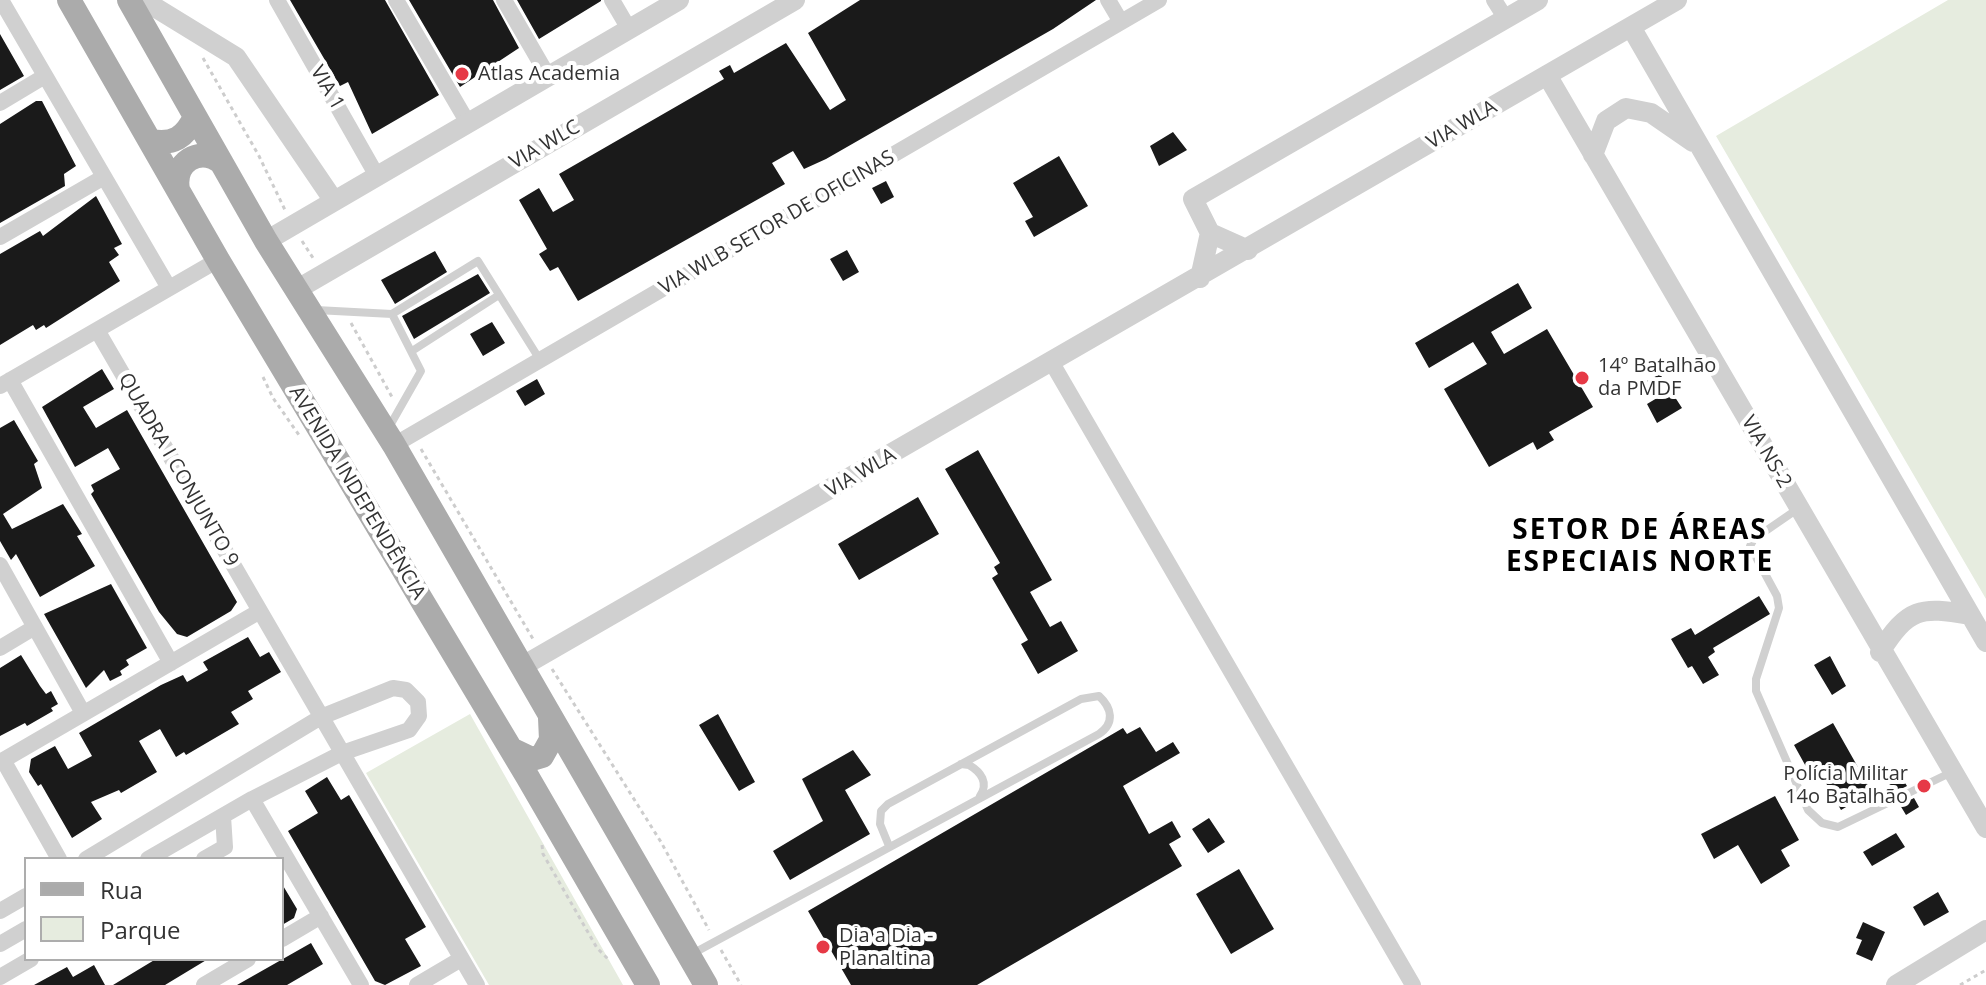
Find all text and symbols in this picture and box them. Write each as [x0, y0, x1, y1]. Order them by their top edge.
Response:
street label: VIA 1 [305, 62, 349, 114]
place label: Atlas Academia [478, 62, 620, 86]
marker: Atlas Academia [453, 65, 471, 83]
street label: VIA WLA [1423, 95, 1501, 155]
street label: VIA WLC [506, 115, 584, 175]
street label: VIA WLB SETOR DE OFICINAS [655, 146, 899, 300]
place label: 14º Batalhão da PMDF [1598, 354, 1716, 401]
street label: QUADRA I CONJUNTO 9 [113, 369, 243, 571]
marker: 14º Batalhão da PMDF [1573, 369, 1591, 387]
street label: AVENIDA INDEPENDÊNCIA [284, 382, 430, 604]
street label: VIA NS-2 [1736, 412, 1796, 492]
street label: VIA WLA [822, 443, 900, 503]
district label: SETOR DE ÁREAS ESPECIAIS NORTE [1506, 514, 1774, 580]
place label: Polícia Militar 14o Batalhão [1783, 762, 1908, 809]
marker: Polícia Militar 14o Batalhão [1915, 777, 1933, 795]
legend [24, 857, 284, 961]
text: Rua [100, 873, 143, 906]
text: Parque [100, 913, 180, 946]
place label: Dia a Dia - Planaltina [839, 924, 933, 971]
marker: Dia a Dia - Planaltina [814, 938, 832, 956]

